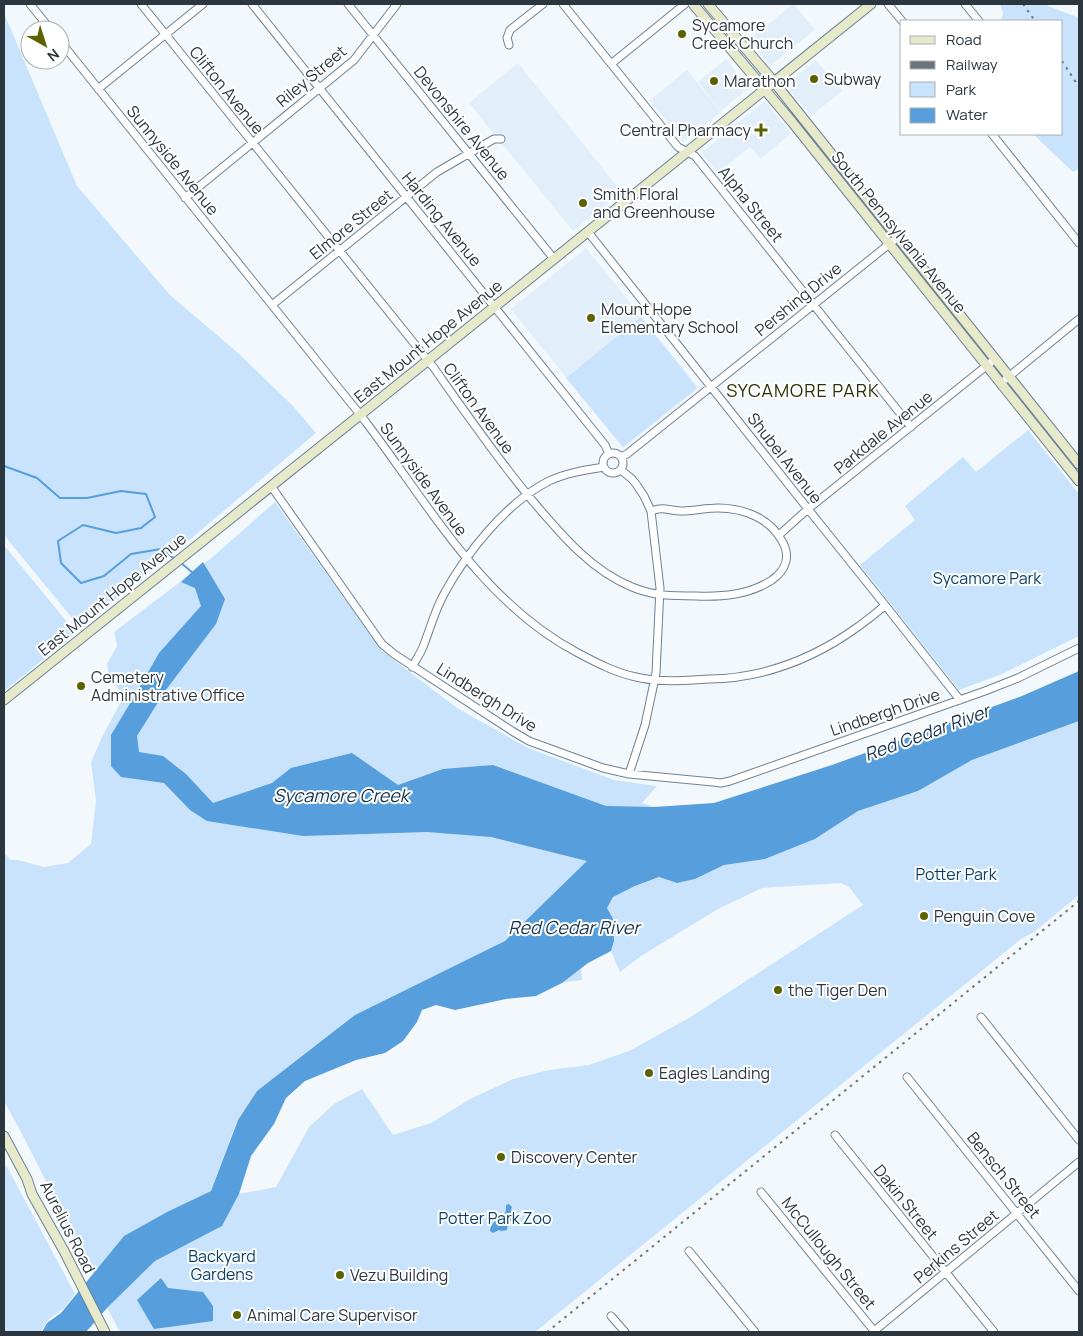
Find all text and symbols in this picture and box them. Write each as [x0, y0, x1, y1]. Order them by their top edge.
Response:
place label: Sycamore Creek Church [692, 14, 793, 54]
north arrow [20, 20, 70, 70]
legend [900, 20, 1063, 135]
marker: Sycamore Creek Church [676, 28, 688, 40]
text: Road [946, 29, 982, 50]
street label: Riley Street [271, 40, 351, 112]
street label: Clifton Avenue [185, 41, 269, 139]
text: N [44, 45, 63, 66]
text: Railway [946, 54, 998, 75]
street label: Devonshire Avenue [409, 61, 515, 185]
place label: Subway [824, 68, 882, 90]
place label: Marathon [724, 70, 796, 92]
marker: Subway [808, 73, 820, 85]
marker: Marathon [708, 75, 720, 87]
text: Park [946, 79, 976, 100]
street label: Sunnyside Avenue [122, 100, 224, 220]
text: Water [946, 104, 988, 125]
place label: Central Pharmacy [620, 119, 752, 141]
marker: Central Pharmacy [755, 124, 767, 136]
street label: South Pennsylvania Avenue [827, 146, 971, 318]
street label: Alpha Street [714, 161, 788, 247]
street label: Harding Avenue [397, 167, 487, 271]
place label: Smith Floral and Greenhouse [593, 183, 715, 223]
street label: Elmore Street [305, 184, 397, 264]
marker: Smith Floral and Greenhouse [577, 197, 589, 209]
street label: Pershing Drive [750, 257, 846, 341]
street label: East Mount Hope Avenue [349, 274, 507, 408]
place label: Mount Hope Elementary School [601, 298, 739, 338]
marker: Mount Hope Elementary School [585, 312, 597, 324]
street label: Clifton Avenue [438, 358, 520, 458]
district label: SYCAMORE PARK [726, 378, 880, 402]
street label: Parkdale Avenue [829, 385, 937, 479]
street label: Shubel Avenue [743, 408, 827, 508]
street label: Sunnyside Avenue [375, 418, 473, 540]
street label: East Mount Hope Avenue [33, 527, 191, 661]
park label: Sycamore Park [933, 567, 1042, 589]
street label: Lindbergh Drive [433, 657, 541, 737]
place label: Cemetery Administrative Office [91, 666, 245, 706]
marker: Cemetery Administrative Office [75, 680, 87, 692]
street label: Lindbergh Drive [827, 683, 943, 741]
water label: Red Cedar River [861, 697, 995, 766]
water label: Sycamore Creek [273, 783, 412, 807]
park label: Potter Park [915, 863, 998, 885]
place label: Penguin Cove [934, 905, 1035, 927]
marker: Penguin Cove [918, 910, 930, 922]
water label: Red Cedar River [508, 915, 642, 939]
place label: the Tiger Den [788, 979, 887, 1001]
marker: the Tiger Den [772, 984, 784, 996]
place label: Eagles Landing [659, 1062, 770, 1084]
marker: Eagles Landing [643, 1067, 655, 1079]
street label: Bensch Street [962, 1127, 1046, 1223]
place label: Discovery Center [511, 1146, 638, 1168]
marker: Discovery Center [495, 1151, 507, 1163]
street label: Dakin Street [869, 1160, 943, 1244]
street label: Aurelius Road [35, 1177, 101, 1277]
street label: McCullough Street [777, 1192, 881, 1314]
street label: Perkins Street [909, 1204, 1003, 1288]
park label: Potter Park Zoo [438, 1207, 552, 1229]
park label: Backyard Gardens [188, 1245, 256, 1285]
place label: Vezu Building [350, 1264, 448, 1286]
marker: Vezu Building [334, 1269, 346, 1281]
place label: Animal Care Supervisor [247, 1304, 418, 1326]
marker: Animal Care Supervisor [231, 1309, 243, 1321]

